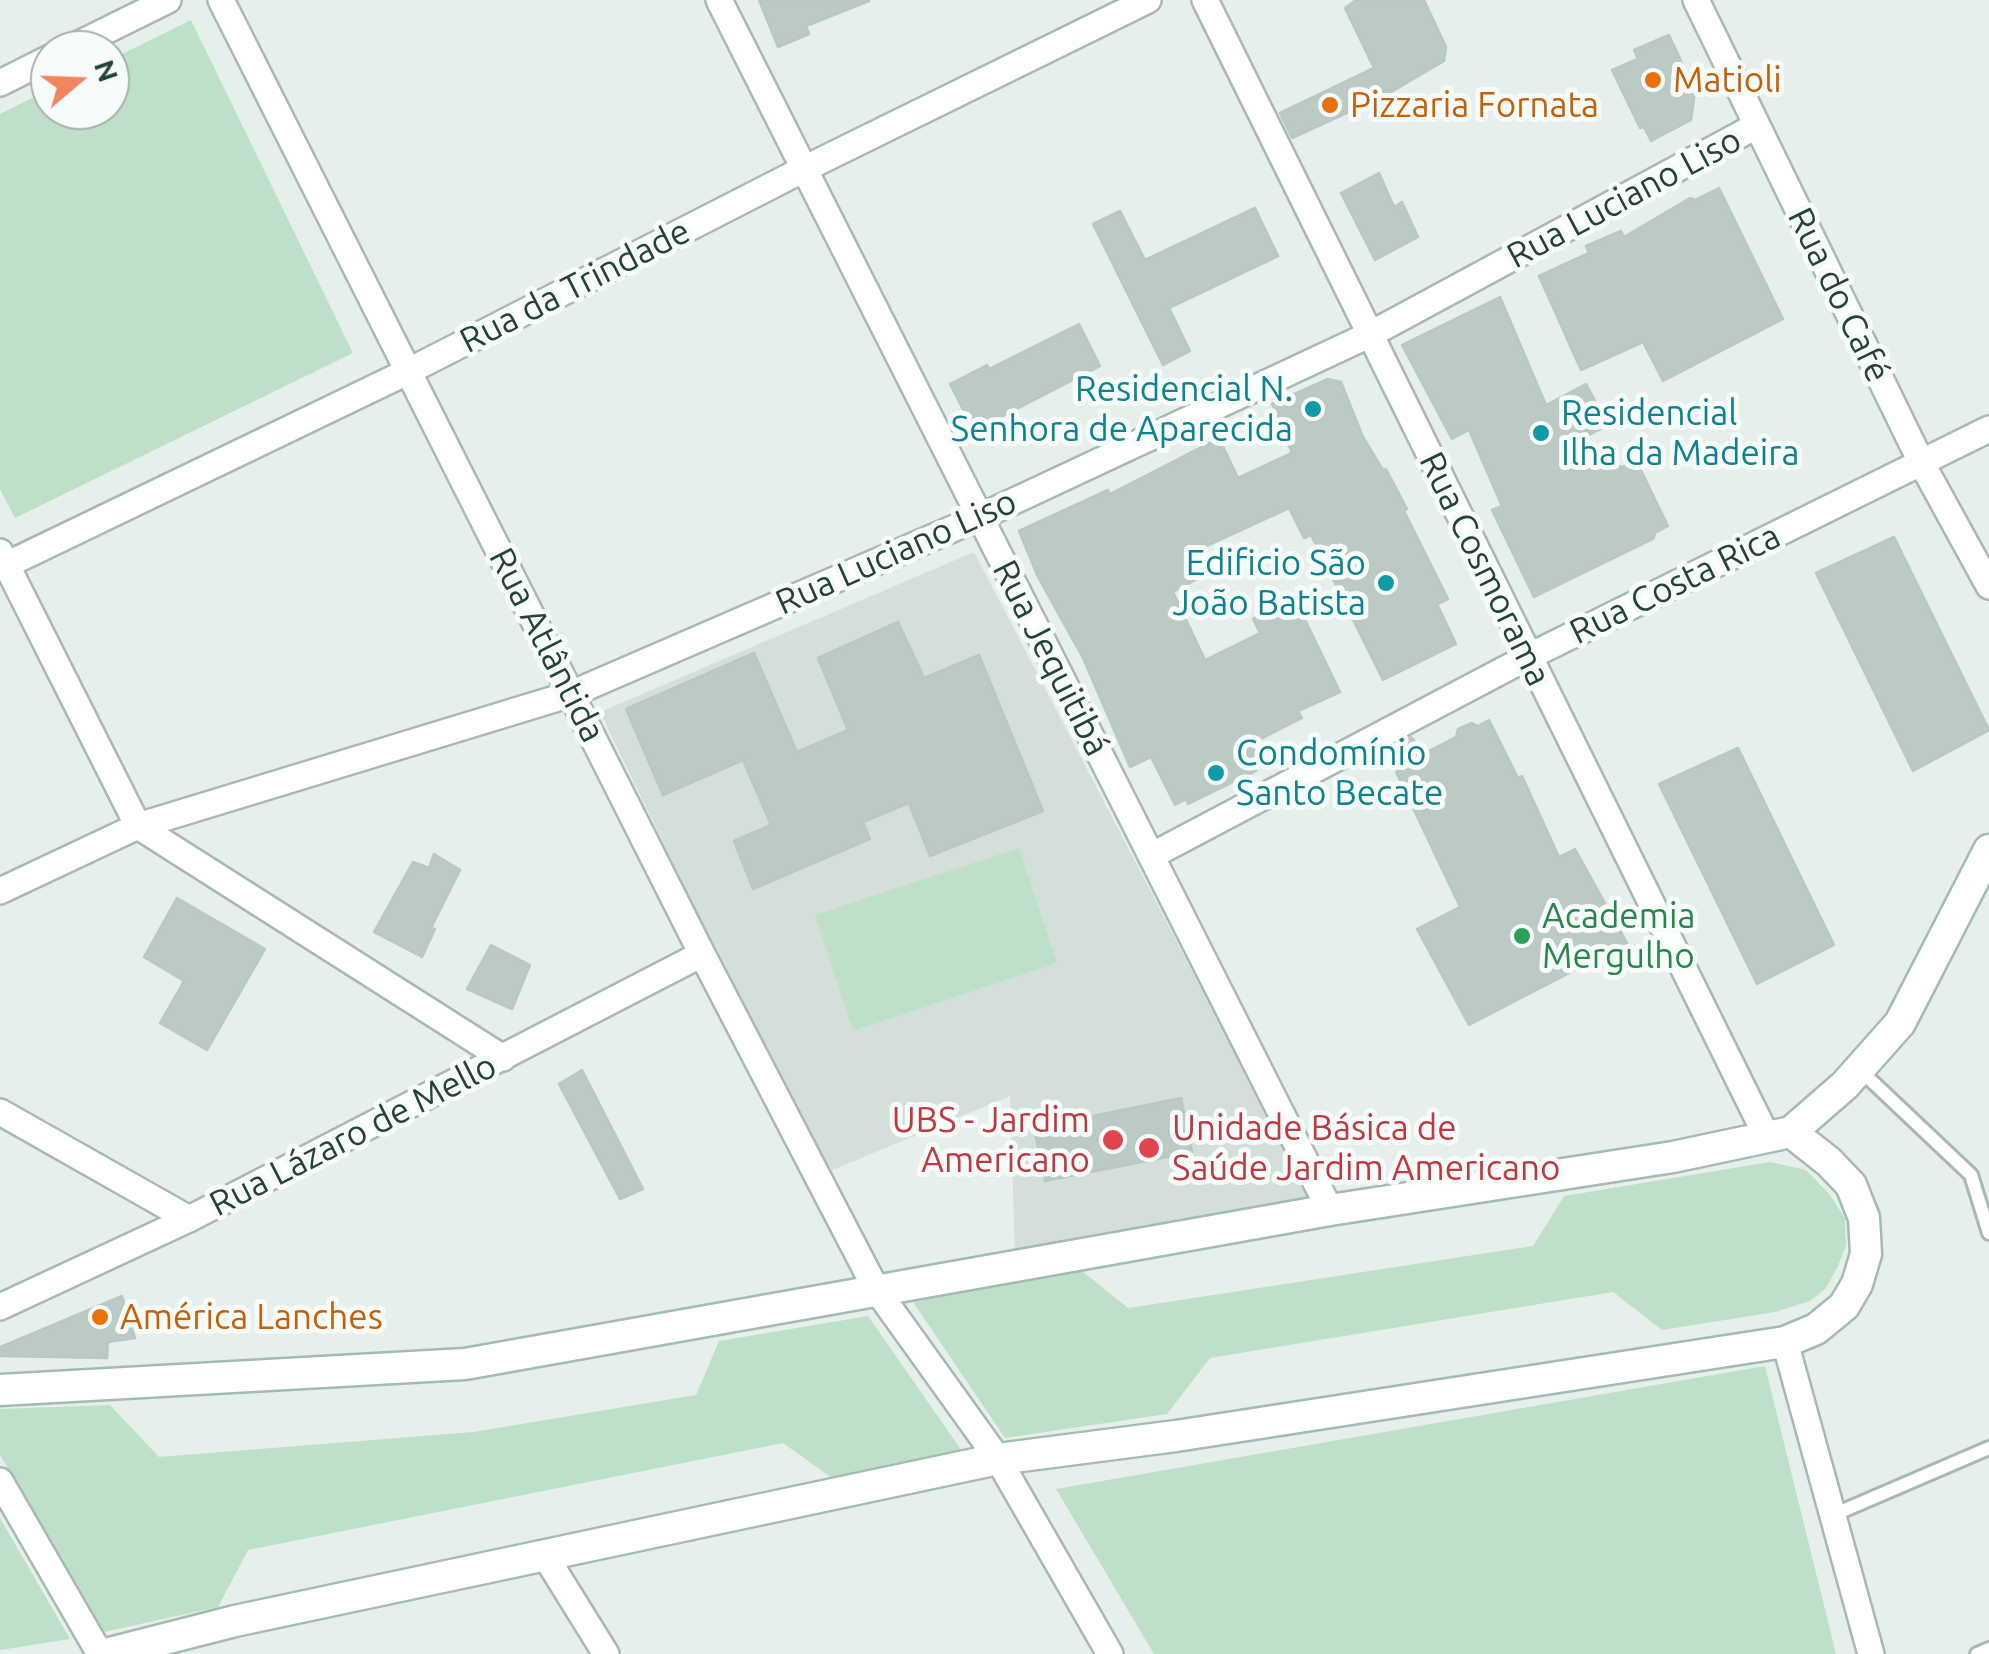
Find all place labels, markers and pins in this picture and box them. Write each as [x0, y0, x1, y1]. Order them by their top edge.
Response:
place label: Matioli [1673, 59, 1782, 101]
marker: Matioli [1642, 69, 1664, 91]
place label: Pizzaria Fornata [1350, 84, 1599, 126]
marker: Pizzaria Fornata [1319, 94, 1341, 116]
place label: Residencial N. Senhora de Aparecida [951, 368, 1293, 450]
place label: Residencial Ilha da Madeira [1561, 392, 1800, 474]
marker: Residencial N. Senhora de Aparecida [1302, 398, 1324, 420]
marker: Residencial Ilha da Madeira [1530, 422, 1552, 444]
place label: Edificio São João Batista [1172, 542, 1366, 624]
marker: Edificio São João Batista [1375, 572, 1397, 594]
place label: Condomínio Santo Becate [1236, 732, 1443, 814]
marker: Condomínio Santo Becate [1205, 762, 1227, 784]
place label: Academia Mergulho [1542, 895, 1695, 977]
marker: Academia Mergulho [1511, 925, 1533, 947]
place label: UBS - Jardim Americano [892, 1099, 1090, 1181]
place label: Unidade Básica de Saúde Jardim Americano [1172, 1107, 1560, 1189]
marker: UBS - Jardim Americano [1100, 1127, 1126, 1153]
marker: Unidade Básica de Saúde Jardim Americano [1136, 1135, 1162, 1161]
place label: América Lanches [120, 1296, 383, 1338]
marker: América Lanches [89, 1306, 111, 1328]

